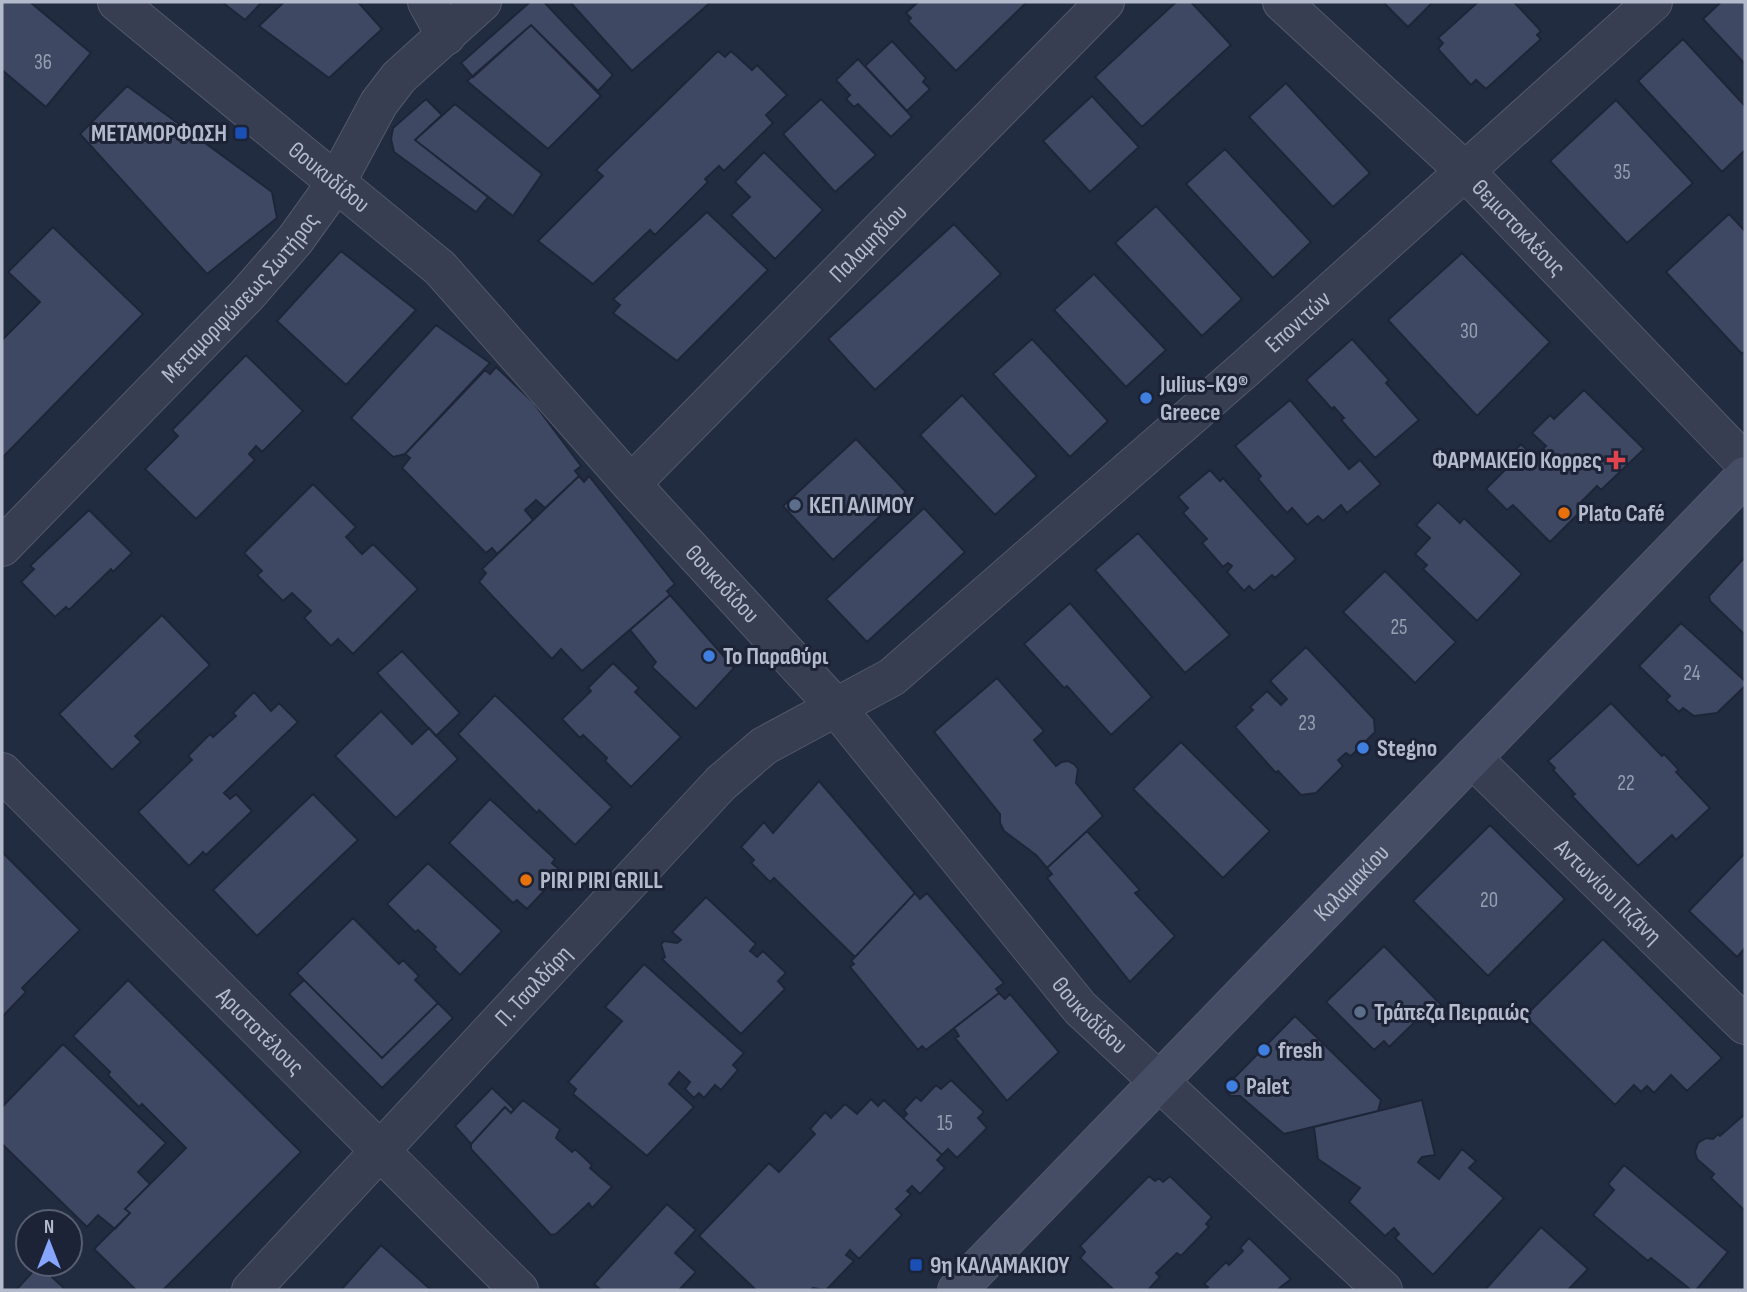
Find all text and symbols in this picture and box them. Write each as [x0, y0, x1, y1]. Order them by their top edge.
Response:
house number: 36 [34, 50, 52, 75]
place label: ΜΕΤΑΜΟΡΦΩΣΗ [91, 119, 227, 148]
marker: ΜΕΤΑΜΟΡΦΩΣΗ [233, 125, 249, 141]
street label: Θουκυδίδου [283, 135, 376, 219]
house number: 35 [1613, 160, 1631, 185]
street label: Θεμιστοκλέους [1466, 173, 1572, 282]
street label: Παλαμηδίου [823, 198, 913, 288]
street label: Μεταμορφώσεως Σωτήρος [155, 206, 325, 389]
street label: Επονιτών [1259, 284, 1337, 359]
house number: 30 [1460, 319, 1478, 344]
place label: Julius-K9® Greece [1159, 370, 1249, 427]
marker: Julius-K9® Greece [1138, 390, 1154, 406]
place label: ΦΑΡΜΑΚΕΙΟ Κορρες [1432, 446, 1602, 475]
marker: ΦΑΡΜΑΚΕΙΟ Κορρες [1608, 452, 1624, 468]
place label: ΚΕΠ ΑΛΙΜΟΥ [809, 491, 914, 520]
marker: ΚΕΠ ΑΛΙΜΟΥ [787, 497, 803, 513]
place label: Plato Café [1578, 499, 1665, 528]
marker: Plato Café [1556, 505, 1572, 521]
street label: Θουκυδίδου [679, 538, 766, 629]
house number: 25 [1390, 615, 1408, 640]
place label: Το Παραθύρι [723, 642, 829, 671]
marker: Το Παραθύρι [701, 648, 717, 664]
house number: 24 [1683, 661, 1701, 686]
house number: 23 [1298, 711, 1316, 736]
place label: Stegno [1377, 734, 1437, 763]
marker: Stegno [1355, 740, 1371, 756]
house number: 22 [1617, 771, 1635, 796]
street label: Αντωνίου Πιζάνη [1548, 832, 1668, 950]
street label: Καλαμακίου [1308, 838, 1395, 927]
place label: PIRI PIRI GRILL [540, 866, 663, 895]
marker: PIRI PIRI GRILL [518, 872, 534, 888]
house number: 20 [1480, 888, 1498, 913]
street label: Π. Τσαλδάρη [489, 939, 578, 1032]
street label: Θουκυδίδου [1046, 971, 1134, 1060]
street label: Αριστοτέλους [210, 980, 311, 1081]
place label: Τράπεζα Πειραιώς [1374, 998, 1529, 1027]
marker: Τράπεζα Πειραιώς [1352, 1004, 1368, 1020]
place label: fresh [1278, 1036, 1323, 1065]
marker: fresh [1256, 1042, 1272, 1058]
place label: Palet [1246, 1072, 1289, 1101]
marker: Palet [1224, 1078, 1240, 1094]
house number: 15 [937, 1111, 953, 1136]
north arrow [14, 1208, 84, 1278]
text: N [44, 1216, 54, 1239]
place label: 9η ΚΑΛΑΜΑΚΙΟΥ [930, 1251, 1069, 1280]
marker: 9η ΚΑΛΑΜΑΚΙΟΥ [908, 1257, 924, 1273]

